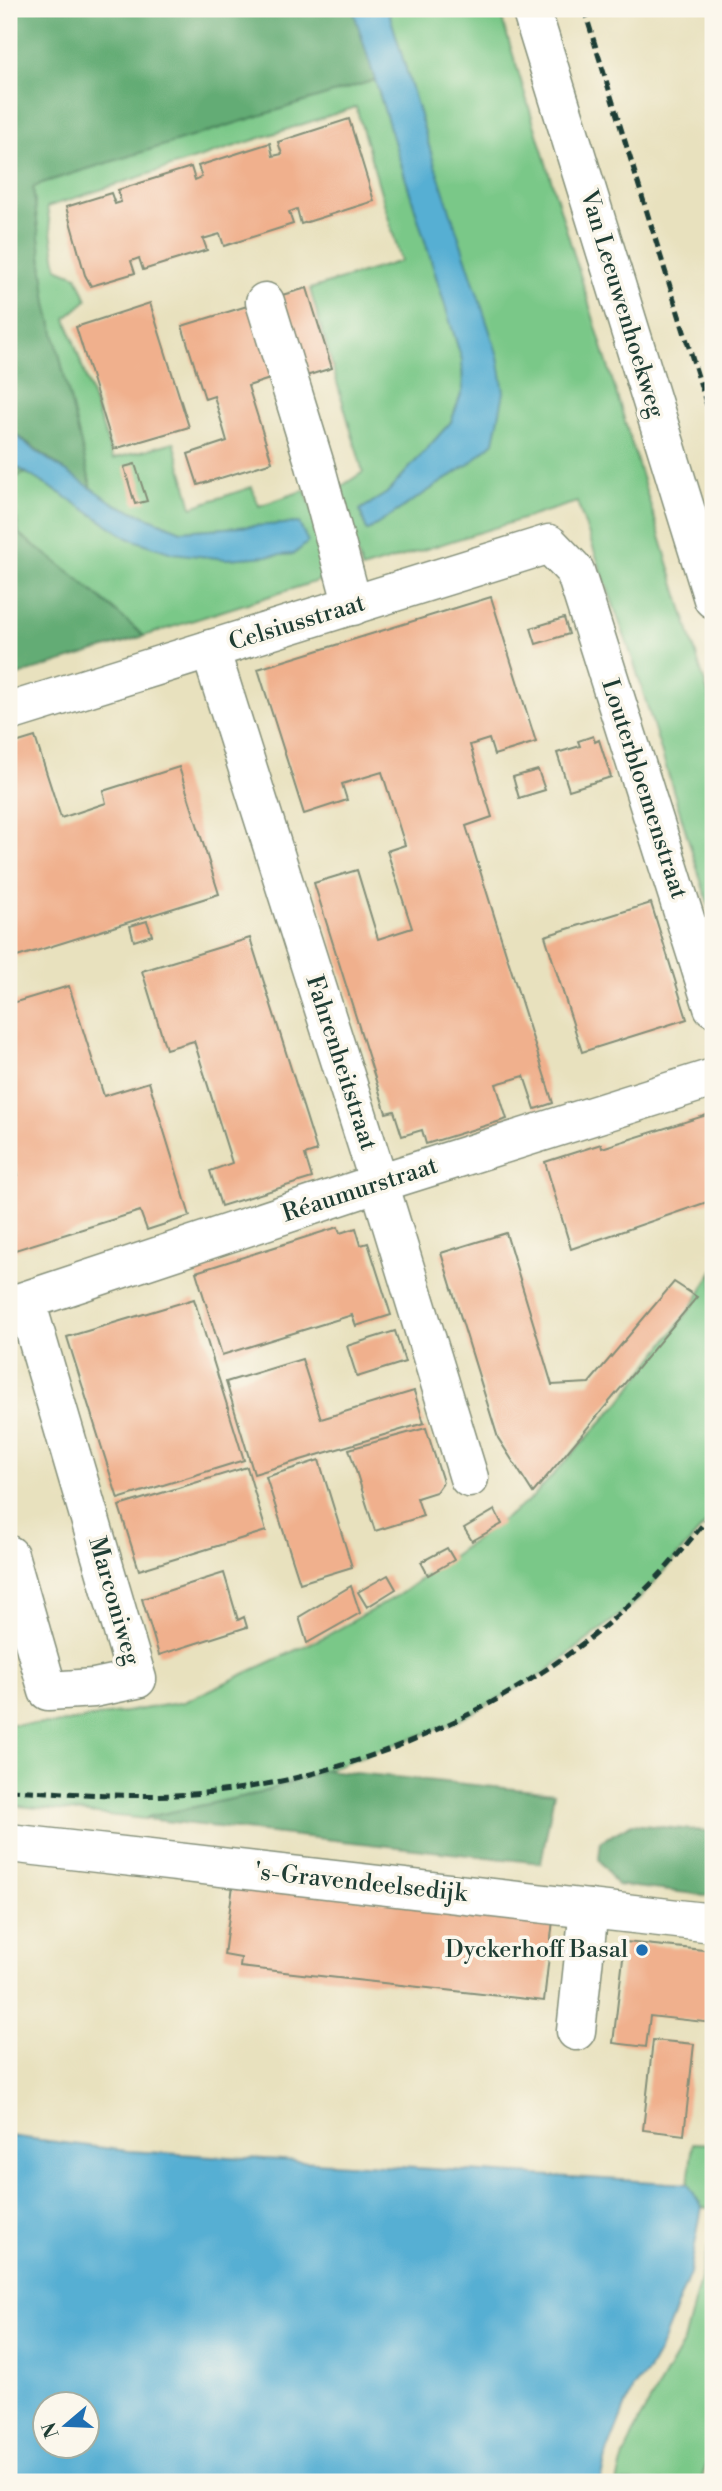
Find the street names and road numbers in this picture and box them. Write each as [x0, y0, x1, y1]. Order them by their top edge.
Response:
street label: Van Leeuwenhoekweg [573, 186, 671, 422]
street label: Celsiusstraat [225, 588, 369, 658]
street label: Louterbloemenstraat [594, 675, 694, 903]
street label: Fahrenheitstraat [299, 972, 384, 1155]
street label: Réaumurstraat [278, 1151, 442, 1229]
street label: Marconiweg [81, 1533, 147, 1669]
street label: 's-Gravendeelsedijk [254, 1857, 470, 1909]

